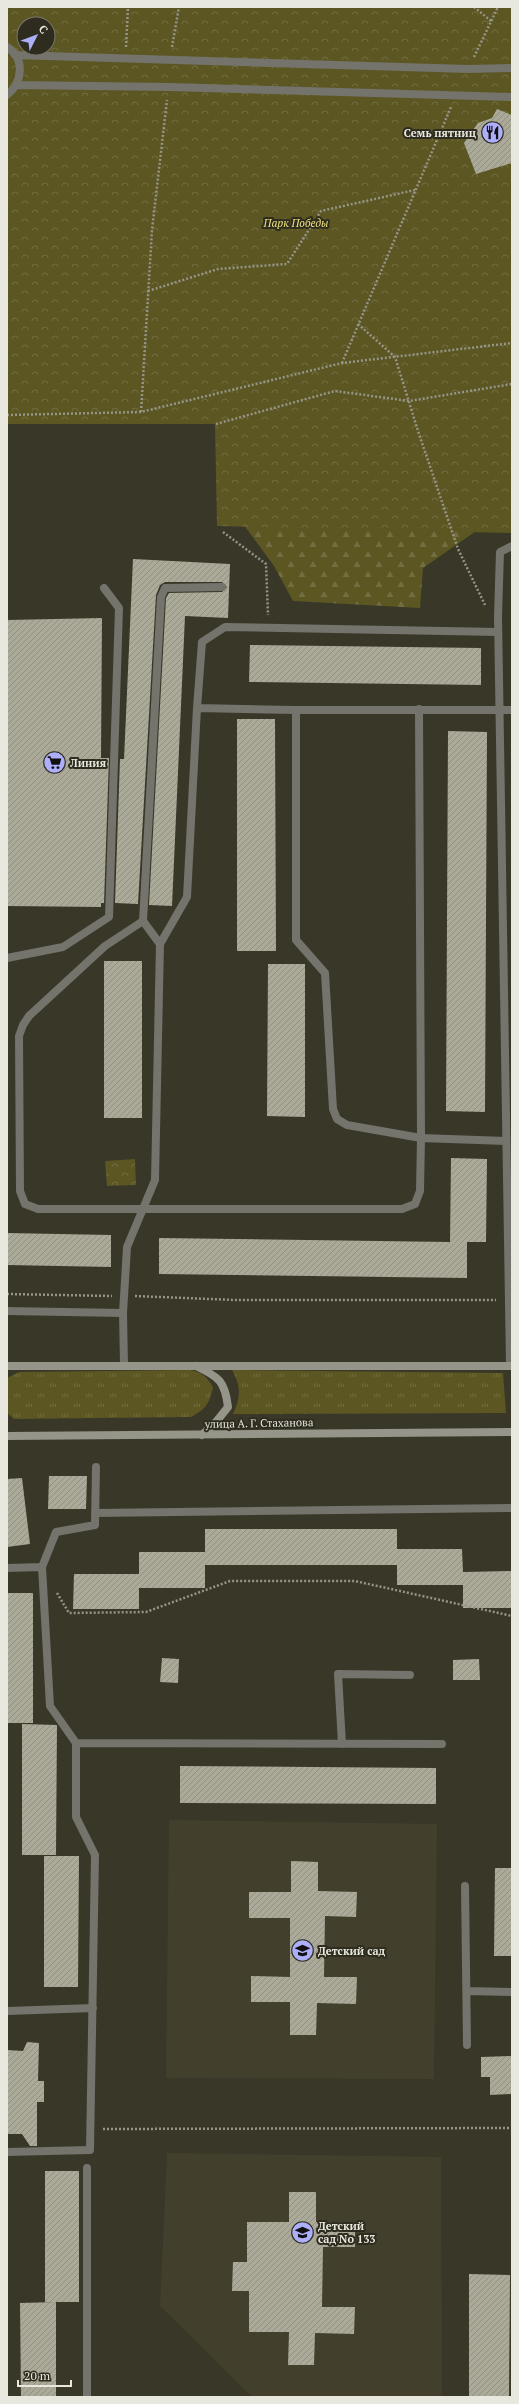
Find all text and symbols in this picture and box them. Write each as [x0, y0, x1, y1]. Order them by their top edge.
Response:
north arrow [16, 16, 56, 56]
text: С [36, 22, 51, 37]
restaurant icon: Семь пятниц [479, 120, 505, 146]
place label: Семь пятниц [404, 126, 477, 140]
park label: Парк Победы [263, 216, 328, 230]
supermarket icon: Линия [41, 750, 67, 776]
place label: Линия [69, 756, 107, 770]
street label: улица А. Г. Стаханова [204, 1415, 314, 1431]
school or university icon: Детский сад [289, 1938, 315, 1964]
place label: Детский сад [318, 1944, 386, 1958]
school or university icon: Детский сад No 133 [289, 2219, 315, 2245]
place label: Детский сад No 133 [318, 2219, 376, 2246]
scale bar [18, 2362, 71, 2388]
text: 20 m [24, 2368, 51, 2383]

